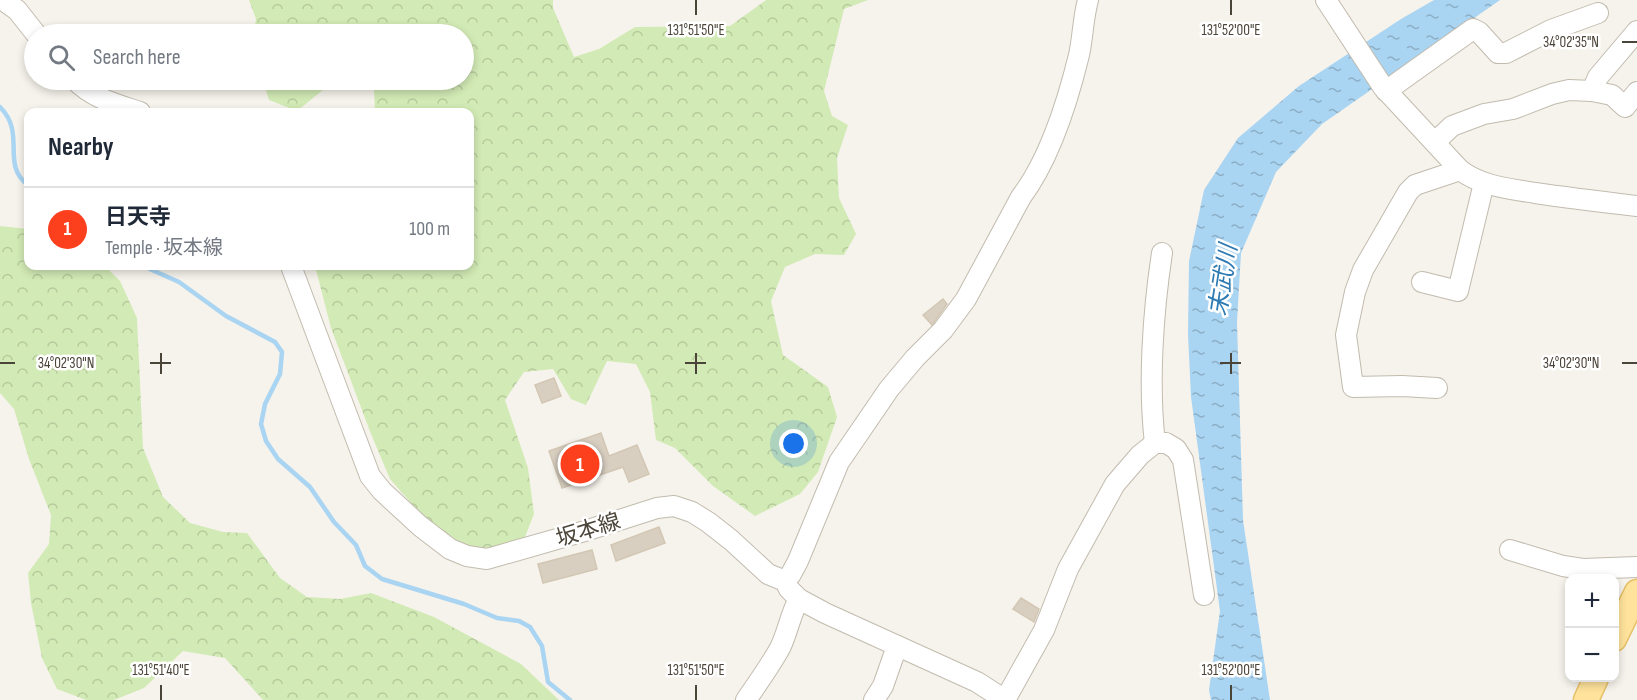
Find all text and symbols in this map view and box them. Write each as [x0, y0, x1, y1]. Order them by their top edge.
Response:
text: 131°51'50"E [667, 21, 725, 40]
text: 131°52'00"E [1201, 21, 1261, 40]
search box [24, 24, 474, 90]
text: 34°02'35"N [1543, 33, 1599, 52]
icon: search [45, 41, 78, 74]
text: Search here [93, 44, 180, 71]
text: Nearby [48, 132, 114, 163]
text: 日天寺 [105, 204, 171, 231]
text: 1 [64, 217, 71, 241]
text: 100 m [409, 217, 450, 241]
text: Temple · 坂本線 [105, 236, 223, 260]
water label: 末武川 [1204, 239, 1244, 318]
text: 34°02'30"N [38, 354, 94, 373]
text: 34°02'30"N [1543, 354, 1599, 373]
your location [779, 429, 808, 458]
pin: 1 [560, 442, 600, 486]
street label: 坂本線 [553, 508, 624, 553]
map controls [1565, 574, 1619, 682]
button: + [1565, 574, 1619, 628]
button: − [1565, 628, 1619, 682]
text: 131°51'40"E [132, 661, 190, 680]
text: 131°51'50"E [667, 661, 725, 680]
text: 131°52'00"E [1201, 661, 1261, 680]

